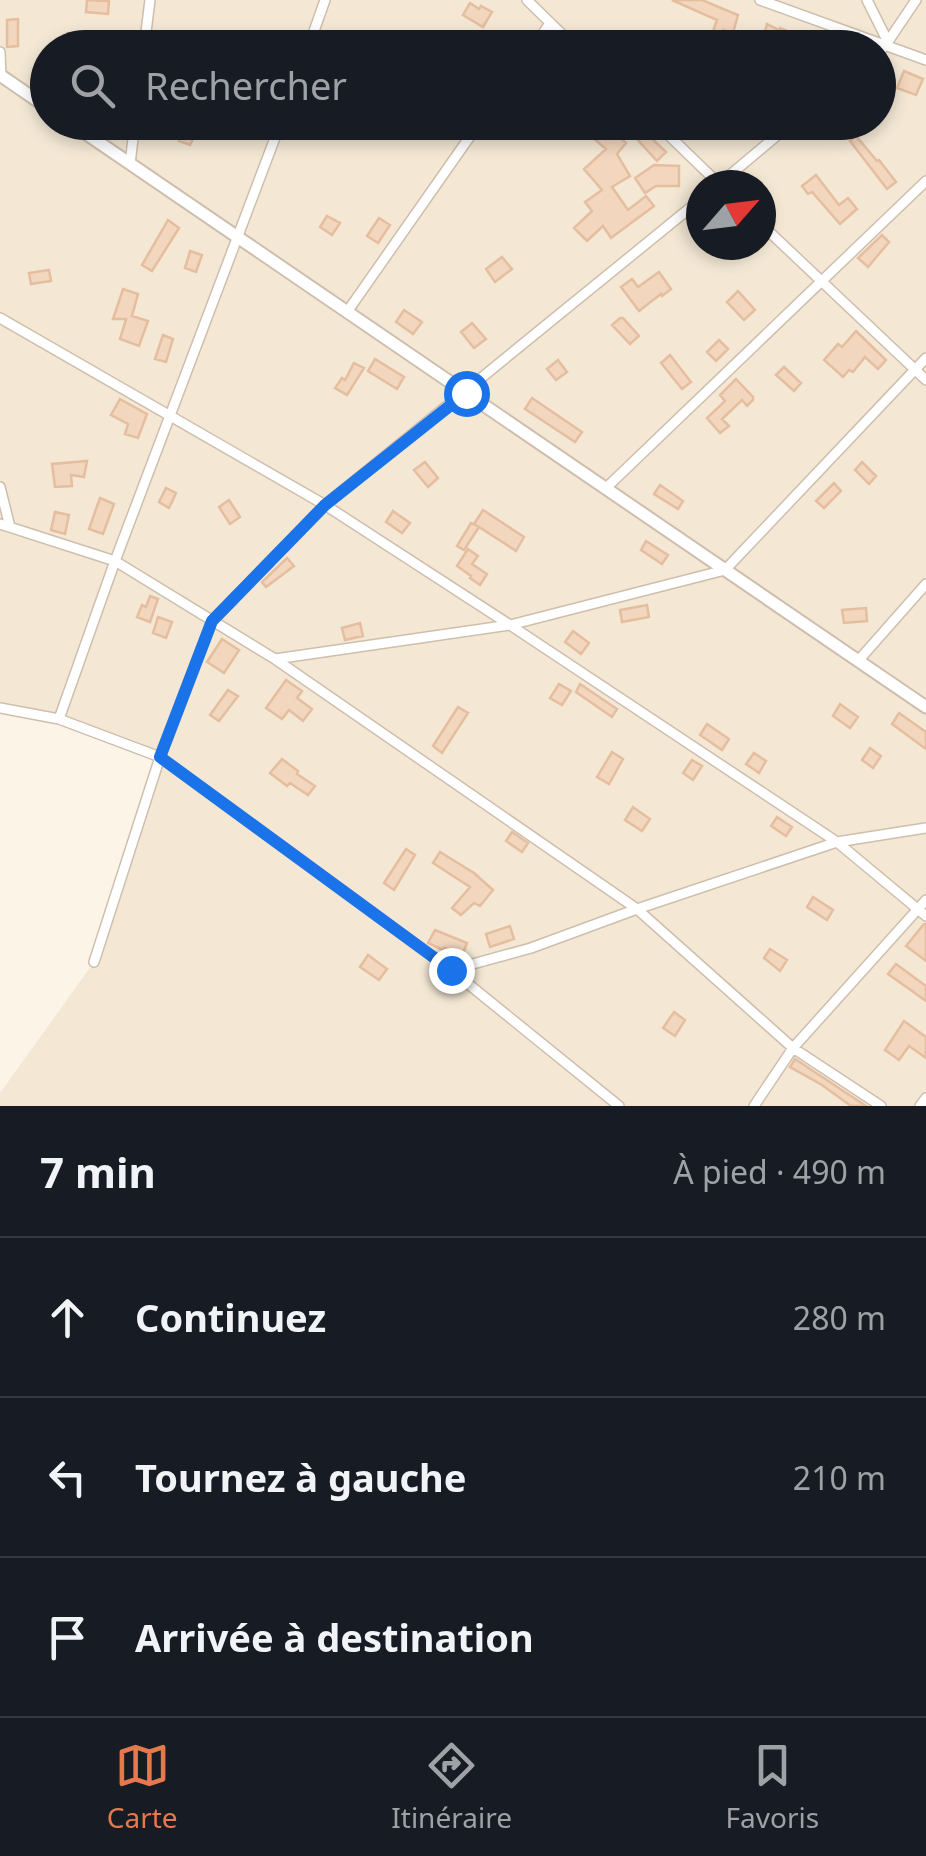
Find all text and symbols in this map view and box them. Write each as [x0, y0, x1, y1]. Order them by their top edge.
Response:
search box [30, 30, 896, 140]
icon: search [65, 58, 120, 113]
text: Rechercher [145, 59, 347, 111]
north arrow [686, 170, 776, 260]
route start [444, 371, 490, 417]
route end [429, 948, 475, 994]
text: 7 min [40, 1143, 156, 1200]
text: À pied · 490 m [673, 1150, 886, 1193]
icon: ahead [40, 1290, 95, 1345]
text: Continuez [135, 1291, 326, 1343]
text: 280 m [793, 1296, 886, 1339]
icon: left [40, 1450, 95, 1505]
text: Tournez à gauche [135, 1451, 466, 1503]
text: 210 m [793, 1456, 886, 1499]
icon: arrive [40, 1610, 95, 1665]
text: Arrivée à destination [135, 1611, 534, 1663]
tab: Carte [107, 1738, 178, 1836]
tab: Itinéraire [391, 1738, 512, 1836]
tab: Favoris [726, 1738, 819, 1836]

